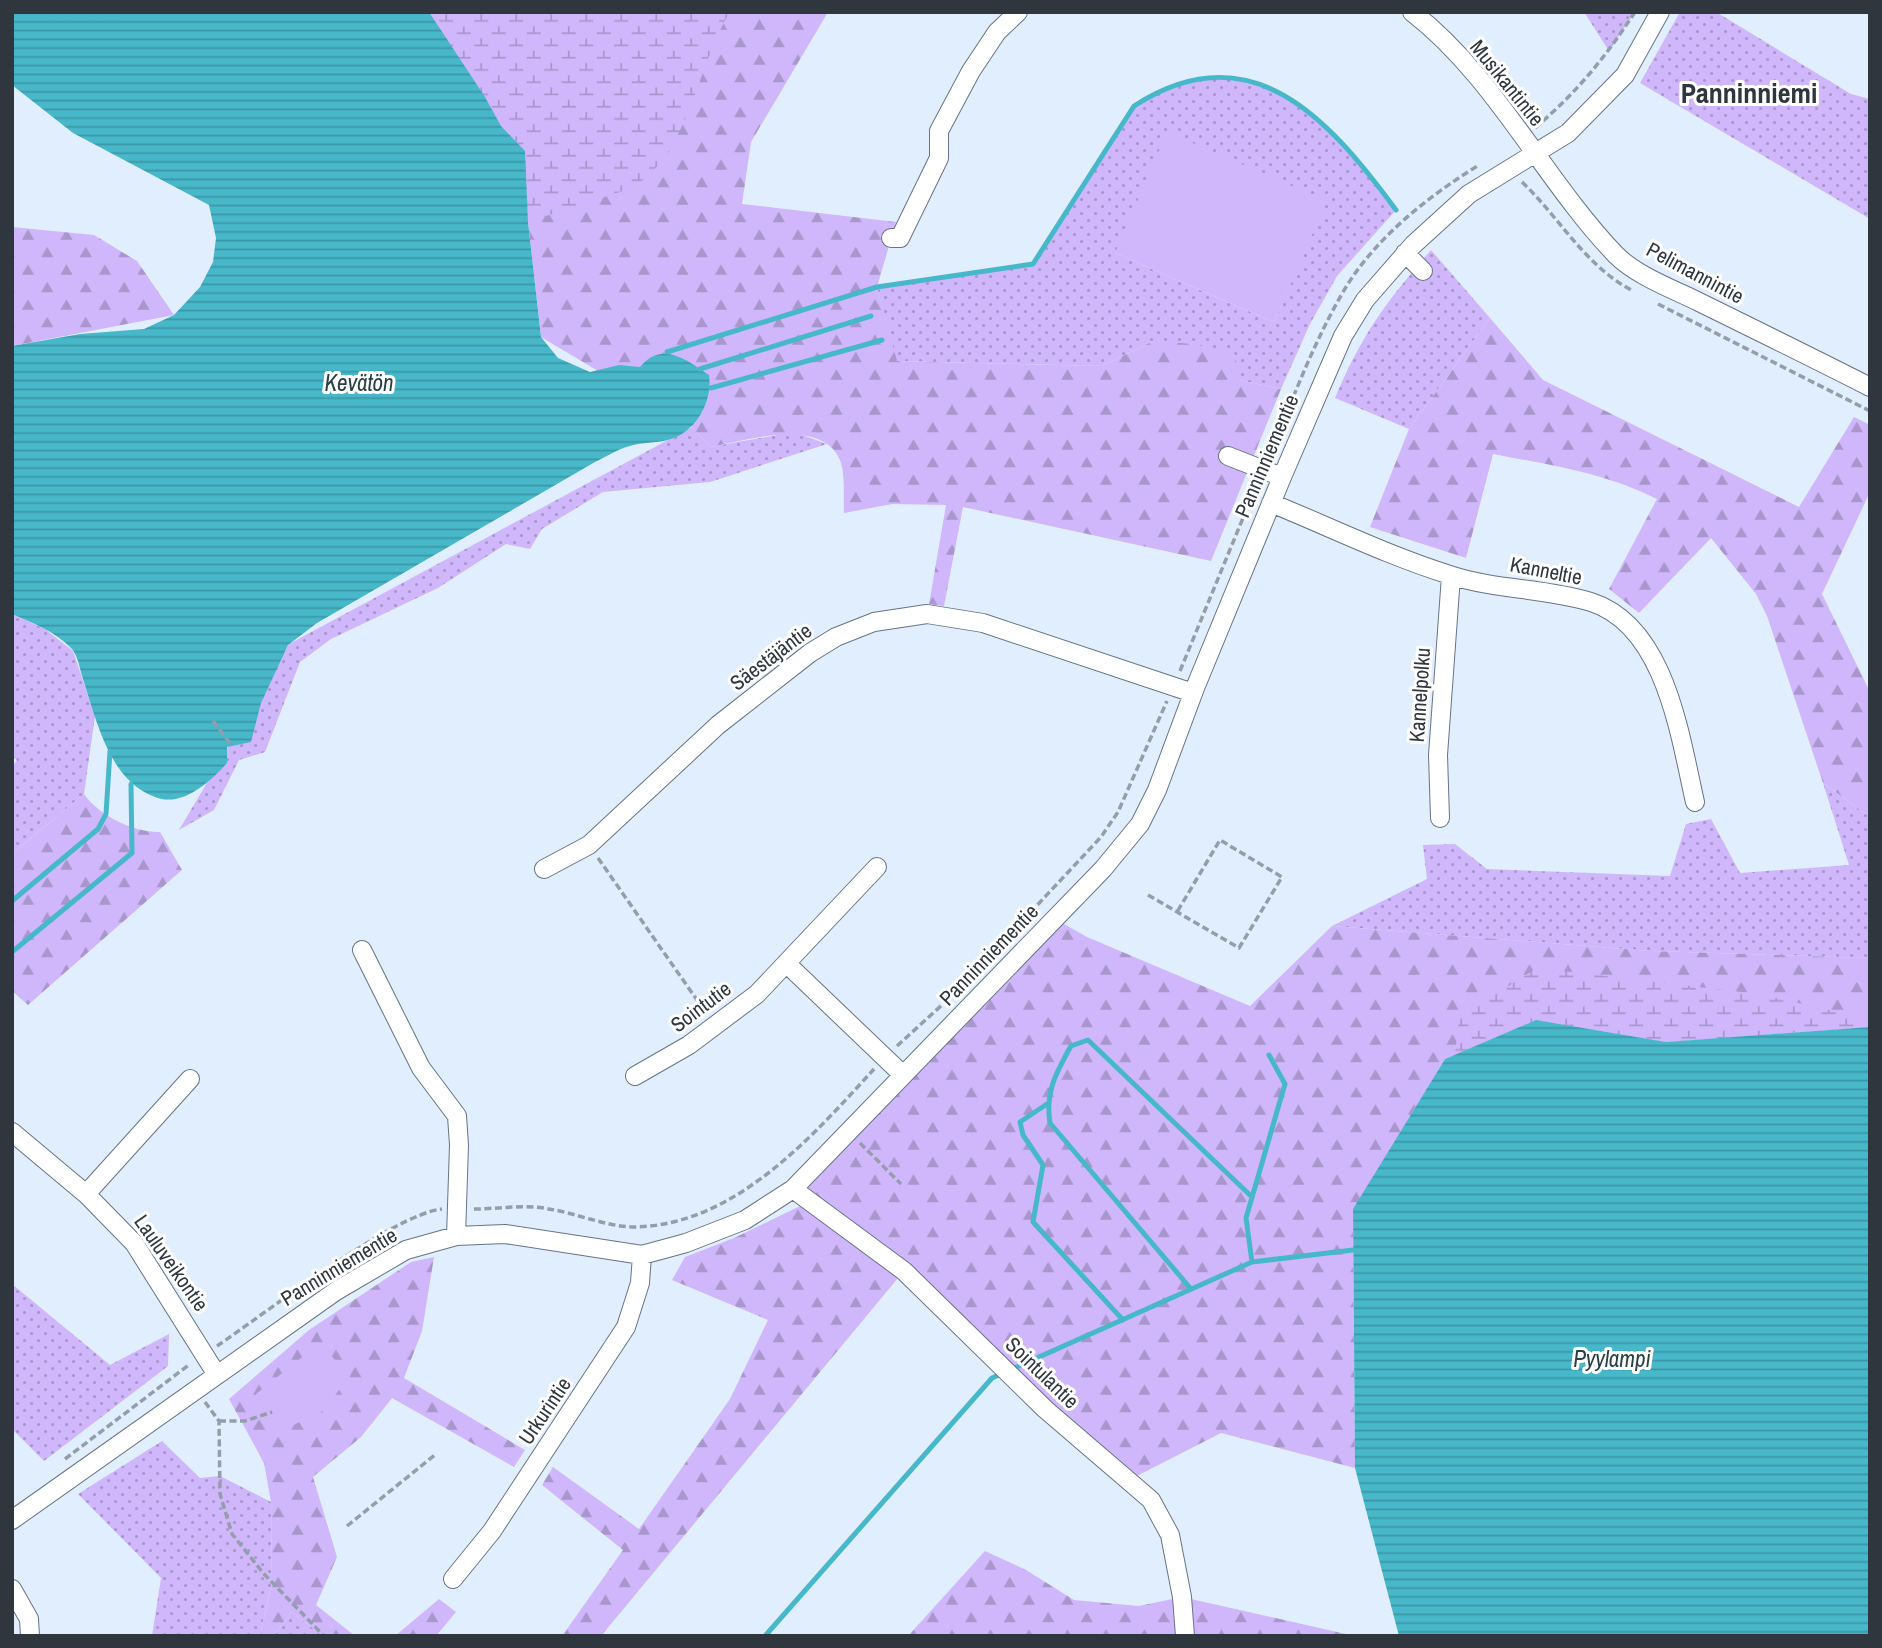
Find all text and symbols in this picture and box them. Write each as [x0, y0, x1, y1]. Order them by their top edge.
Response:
street label: Musikantintie [1464, 33, 1551, 132]
district label: Panninniemi [1681, 74, 1817, 112]
street label: Pelimannintie [1642, 235, 1749, 310]
water label: Kevätön [324, 367, 394, 398]
street label: Panninniementie [1228, 390, 1306, 522]
street label: Kanneltie [1508, 549, 1585, 592]
street label: Säestäjäntie [724, 616, 818, 697]
street label: Kannelpolku [1402, 647, 1437, 743]
street label: Panninniementie [933, 897, 1045, 1012]
street label: Sointutie [664, 974, 737, 1039]
street label: Lauluveikontie [127, 1209, 215, 1317]
street label: Panninniementie [275, 1220, 402, 1313]
street label: Sointulantie [999, 1330, 1085, 1415]
water label: Pyylampi [1573, 1343, 1652, 1374]
street label: Urkurintie [511, 1371, 578, 1450]

